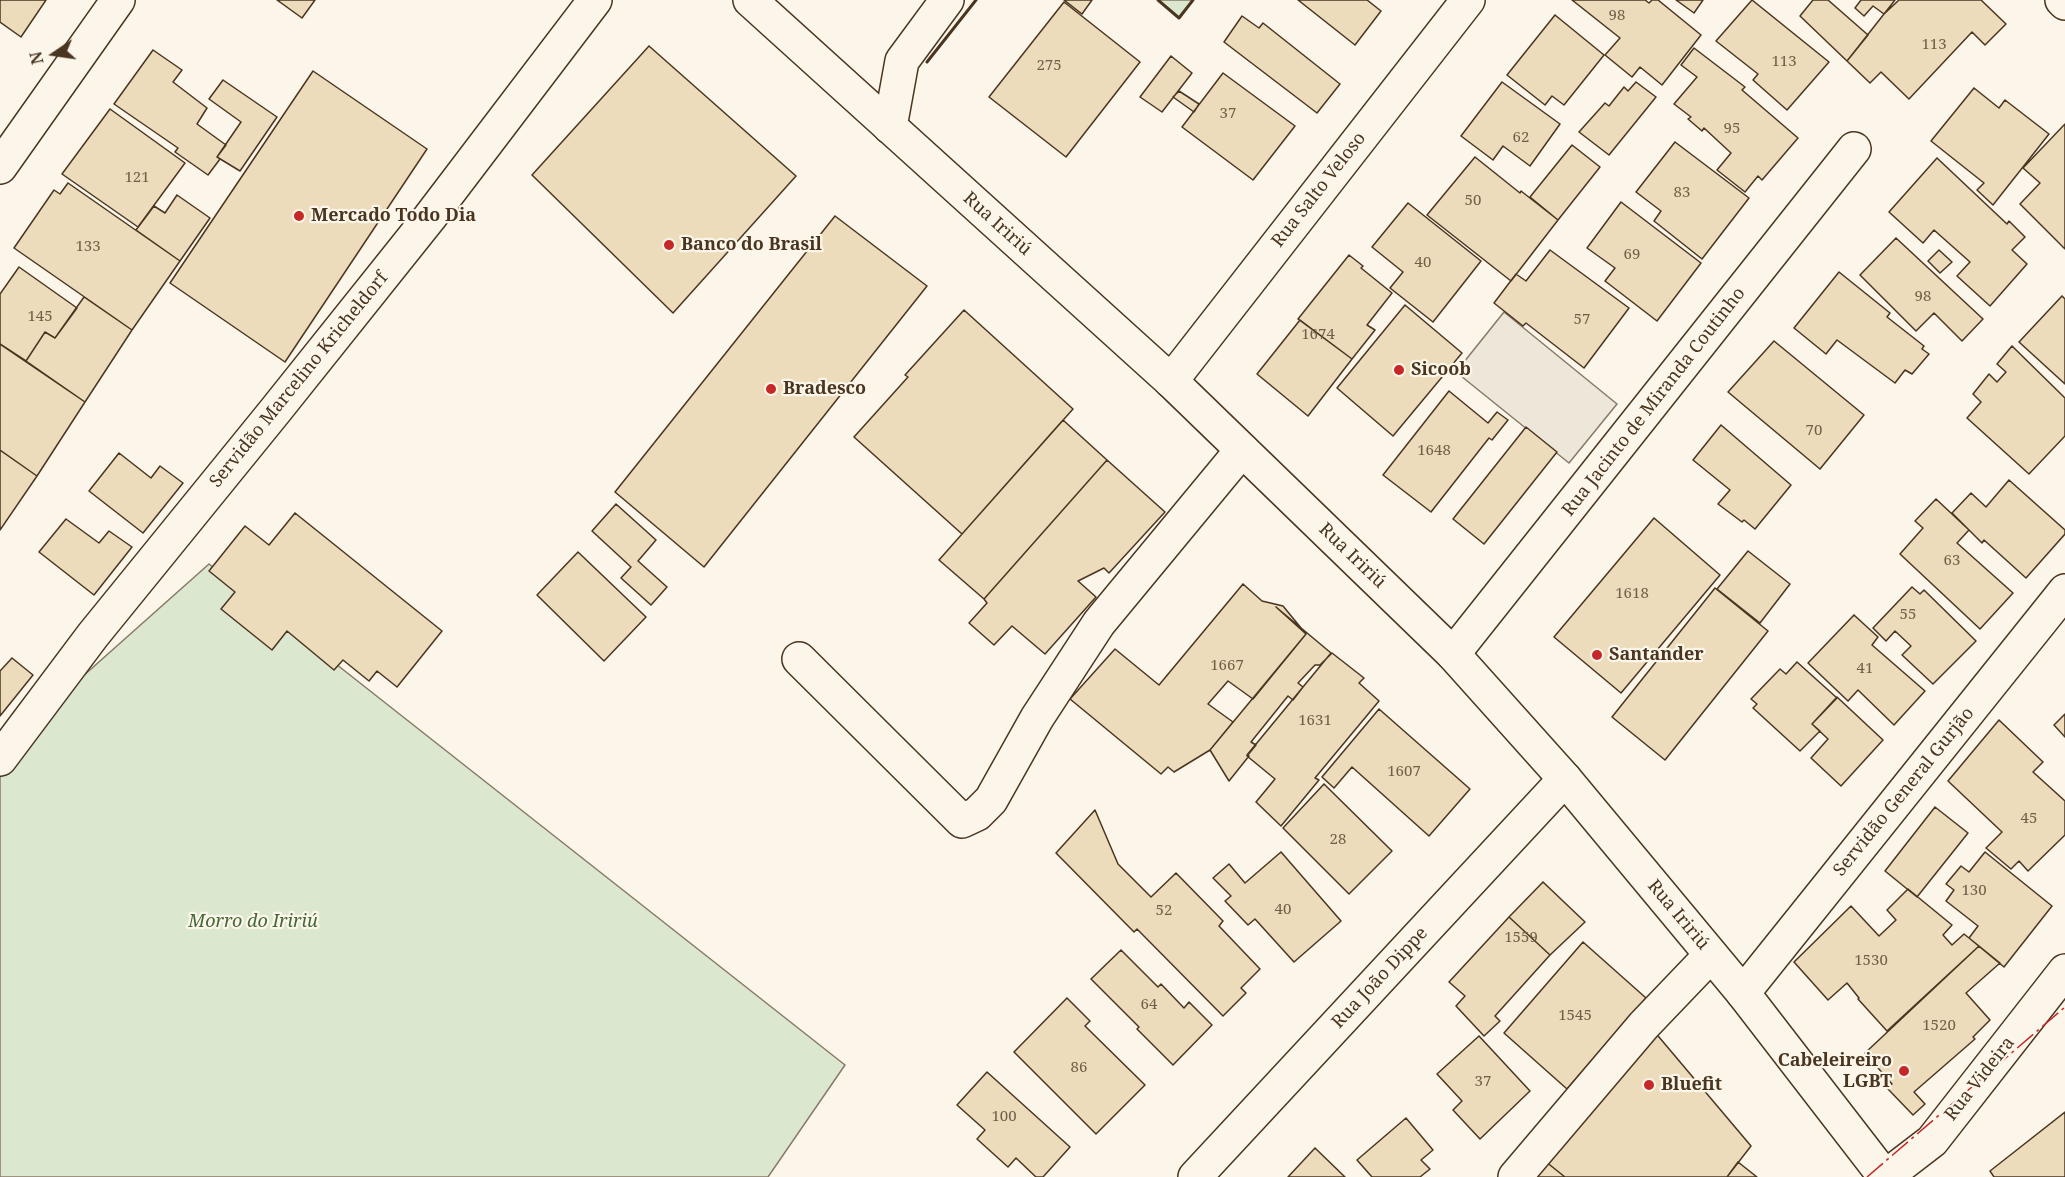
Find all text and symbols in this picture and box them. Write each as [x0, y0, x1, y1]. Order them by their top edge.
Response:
house number: 98 [1609, 7, 1625, 25]
north arrow [24, 24, 84, 84]
house number: 113 [1921, 36, 1947, 54]
text: N [24, 49, 49, 67]
house number: 113 [1771, 53, 1797, 71]
house number: 275 [1036, 57, 1062, 75]
house number: 37 [1220, 105, 1236, 123]
house number: 95 [1724, 120, 1740, 138]
street label: Rua Salto Veloso [1267, 128, 1371, 252]
house number: 62 [1513, 129, 1529, 147]
house number: 121 [124, 169, 150, 187]
house number: 83 [1674, 184, 1690, 202]
street label: Rua Iririú [958, 188, 1036, 260]
house number: 50 [1465, 192, 1481, 210]
place label: Mercado Todo Dia [311, 205, 476, 227]
marker: Mercado Todo Dia [292, 209, 306, 223]
place label: Banco do Brasil [681, 234, 822, 256]
house number: 133 [75, 238, 101, 256]
marker: Banco do Brasil [662, 238, 676, 252]
house number: 69 [1624, 246, 1640, 264]
house number: 40 [1415, 254, 1431, 272]
street label: Servidão Marcelino Kricheldorf [205, 268, 393, 492]
street label: Rua Jacinto de Miranda Coutinho [1558, 283, 1750, 521]
house number: 98 [1915, 288, 1931, 306]
house number: 145 [27, 308, 53, 326]
house number: 57 [1574, 311, 1590, 329]
house number: 1674 [1301, 326, 1335, 344]
place label: Sicoob [1411, 359, 1471, 381]
marker: Sicoob [1392, 363, 1406, 377]
place label: Bradesco [783, 378, 866, 400]
marker: Bradesco [764, 382, 778, 396]
house number: 70 [1806, 422, 1822, 440]
house number: 1648 [1417, 442, 1451, 460]
street label: Rua Iririú [1314, 519, 1390, 593]
house number: 63 [1944, 552, 1960, 570]
house number: 1618 [1615, 585, 1649, 603]
house number: 55 [1900, 606, 1916, 624]
place label: Santander [1609, 644, 1704, 666]
marker: Santander [1590, 648, 1604, 662]
house number: 1667 [1210, 657, 1244, 675]
house number: 41 [1857, 660, 1873, 678]
street label: Servidão General Gurjão [1829, 703, 1979, 881]
house number: 1631 [1298, 712, 1332, 730]
house number: 1607 [1387, 763, 1421, 781]
house number: 45 [2021, 810, 2037, 828]
house number: 28 [1330, 831, 1346, 849]
street label: Rua Iririú [1643, 876, 1713, 954]
house number: 130 [1961, 882, 1987, 900]
house number: 40 [1275, 901, 1291, 919]
house number: 52 [1156, 902, 1172, 920]
park label: Morro do Iririú [188, 911, 318, 933]
street label: Rua João Dippe [1328, 923, 1432, 1033]
house number: 1559 [1504, 929, 1538, 947]
house number: 1530 [1854, 952, 1888, 970]
house number: 64 [1141, 996, 1157, 1014]
house number: 1545 [1558, 1007, 1592, 1025]
house number: 1520 [1922, 1017, 1956, 1035]
street label: Rua Videira [1941, 1033, 2019, 1125]
place label: Cabeleireiro LGBT [1778, 1050, 1892, 1092]
house number: 86 [1071, 1059, 1087, 1077]
marker: Cabeleireiro LGBT [1897, 1064, 1911, 1078]
house number: 37 [1475, 1073, 1491, 1091]
place label: Bluefit [1661, 1074, 1722, 1096]
marker: Bluefit [1642, 1078, 1656, 1092]
house number: 100 [991, 1108, 1017, 1126]

